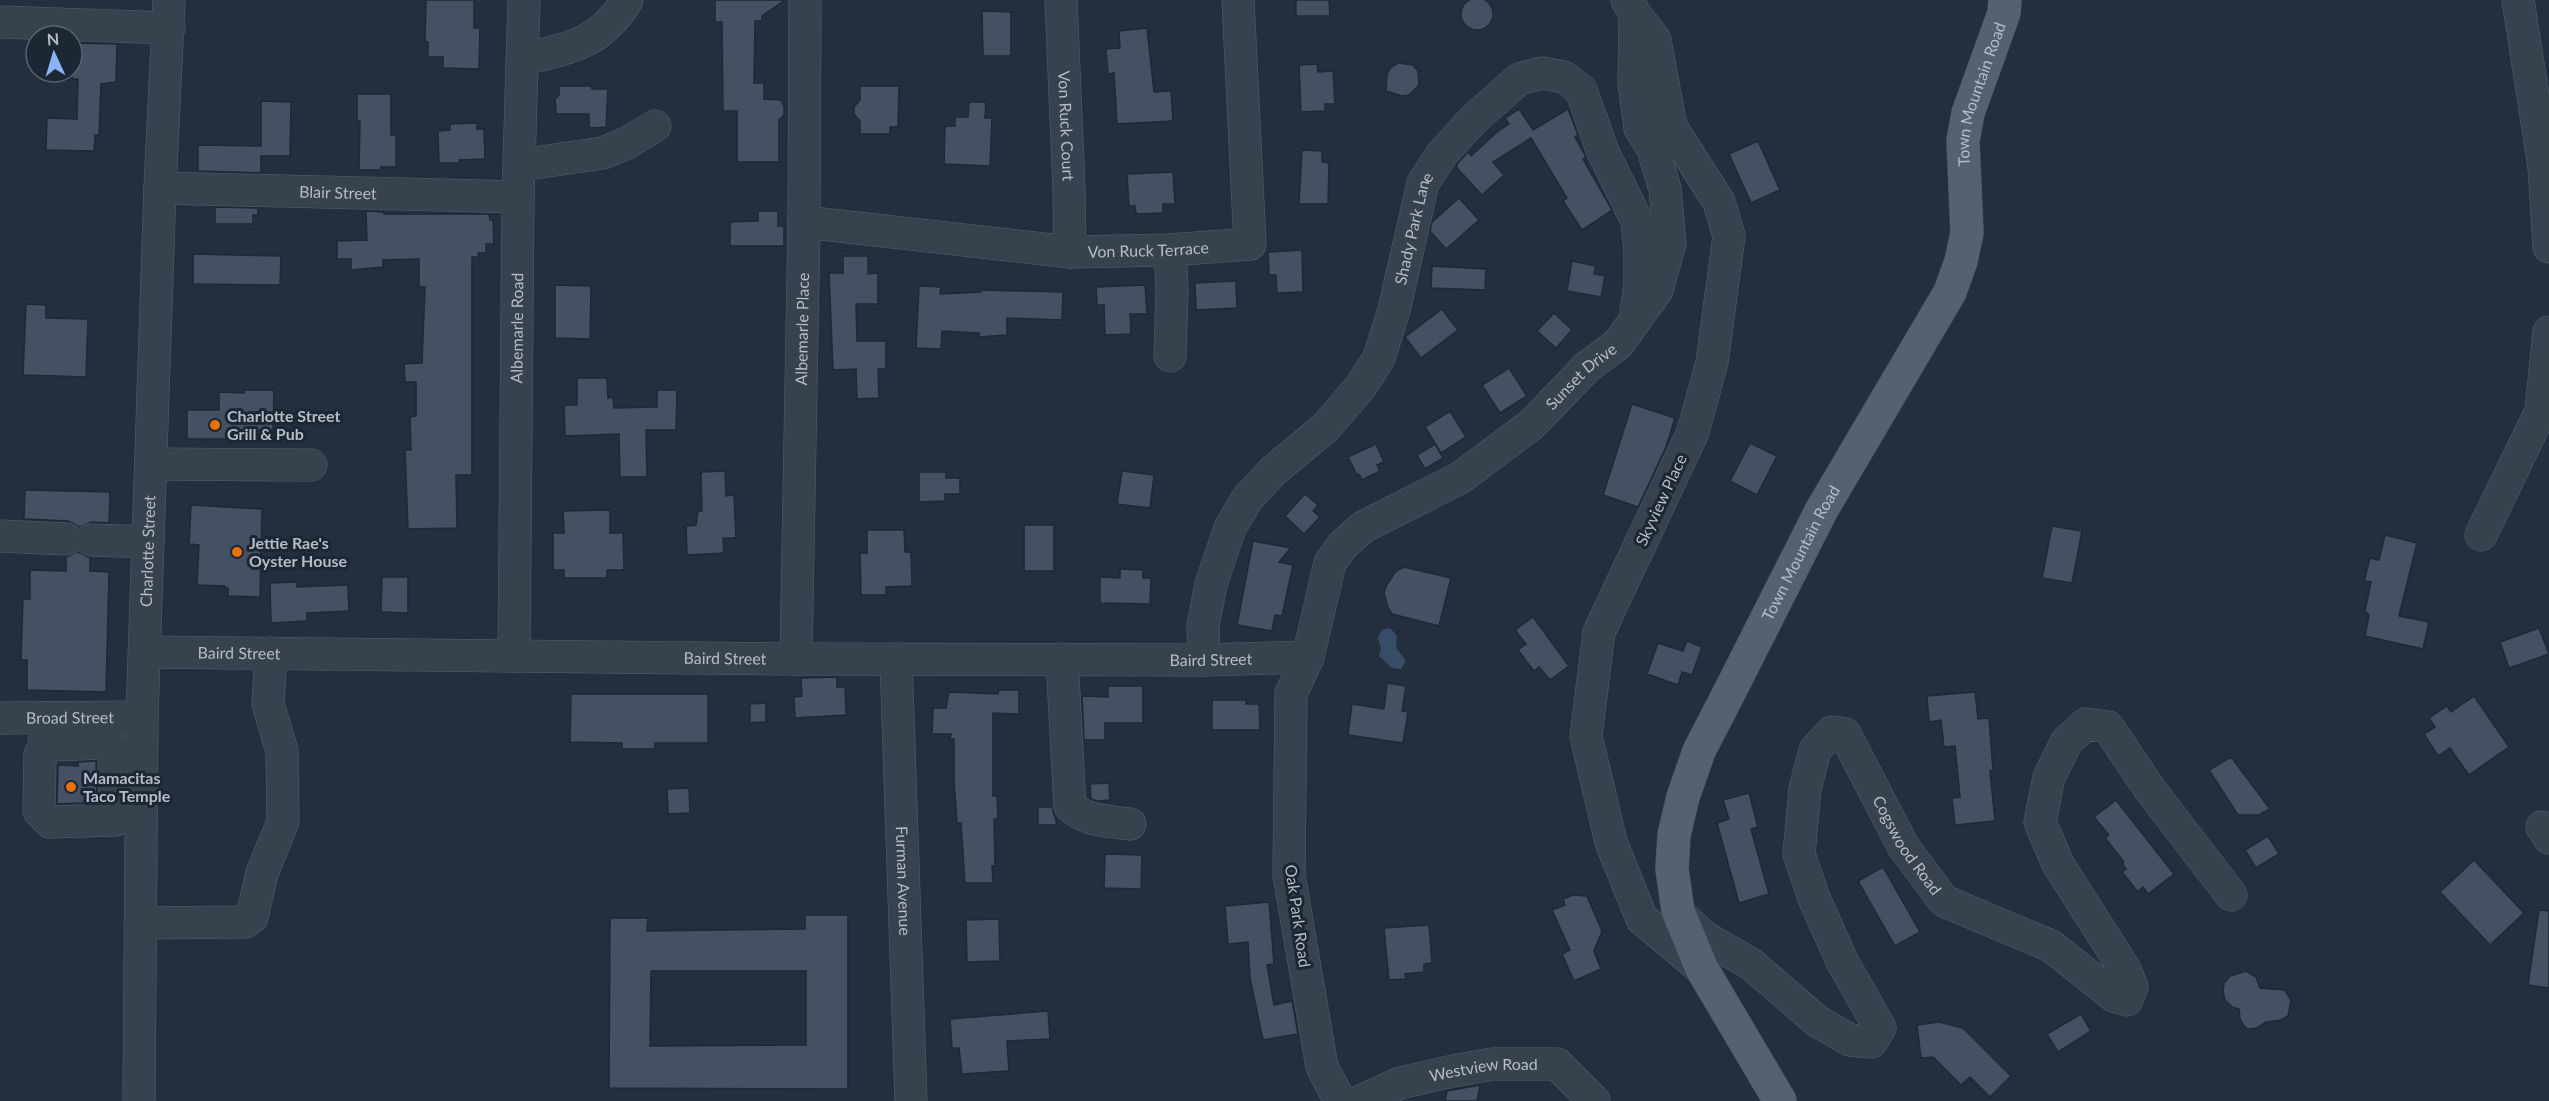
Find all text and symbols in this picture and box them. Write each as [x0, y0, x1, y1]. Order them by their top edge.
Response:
street label: Town Mountain Road [1953, 19, 2009, 167]
north arrow [24, 24, 84, 84]
text: N [46, 29, 60, 48]
street label: Von Ruck Court [1055, 70, 1079, 182]
street label: Shady Park Lane [1390, 168, 1437, 286]
street label: Blair Street [299, 182, 377, 202]
street label: Von Ruck Terrace [1088, 237, 1209, 261]
street label: Albemarle Road [506, 273, 526, 384]
street label: Albemarle Place [791, 273, 812, 385]
street label: Sunset Drive [1541, 339, 1620, 413]
place label: Charlotte Street Grill & Pub [227, 406, 340, 443]
marker: Charlotte Street Grill & Pub [208, 418, 222, 432]
street label: Skyview Place [1631, 451, 1690, 549]
street label: Town Mountain Road [1757, 482, 1843, 623]
street label: Charlotte Street [136, 495, 159, 607]
place label: Jettie Rae's Oyster House [249, 533, 347, 570]
marker: Jettie Rae's Oyster House [230, 545, 244, 559]
street label: Baird Street [198, 643, 281, 662]
street label: Baird Street [683, 648, 767, 668]
street label: Baird Street [1170, 649, 1253, 669]
street label: Broad Street [26, 707, 114, 727]
place label: Mamacitas Taco Temple [83, 768, 171, 805]
marker: Mamacitas Taco Temple [64, 780, 78, 794]
street label: Cogswood Road [1869, 792, 1946, 898]
street label: Furman Avenue [893, 826, 915, 936]
street label: Oak Park Road [1282, 863, 1315, 969]
street label: Westview Road [1428, 1053, 1538, 1085]

